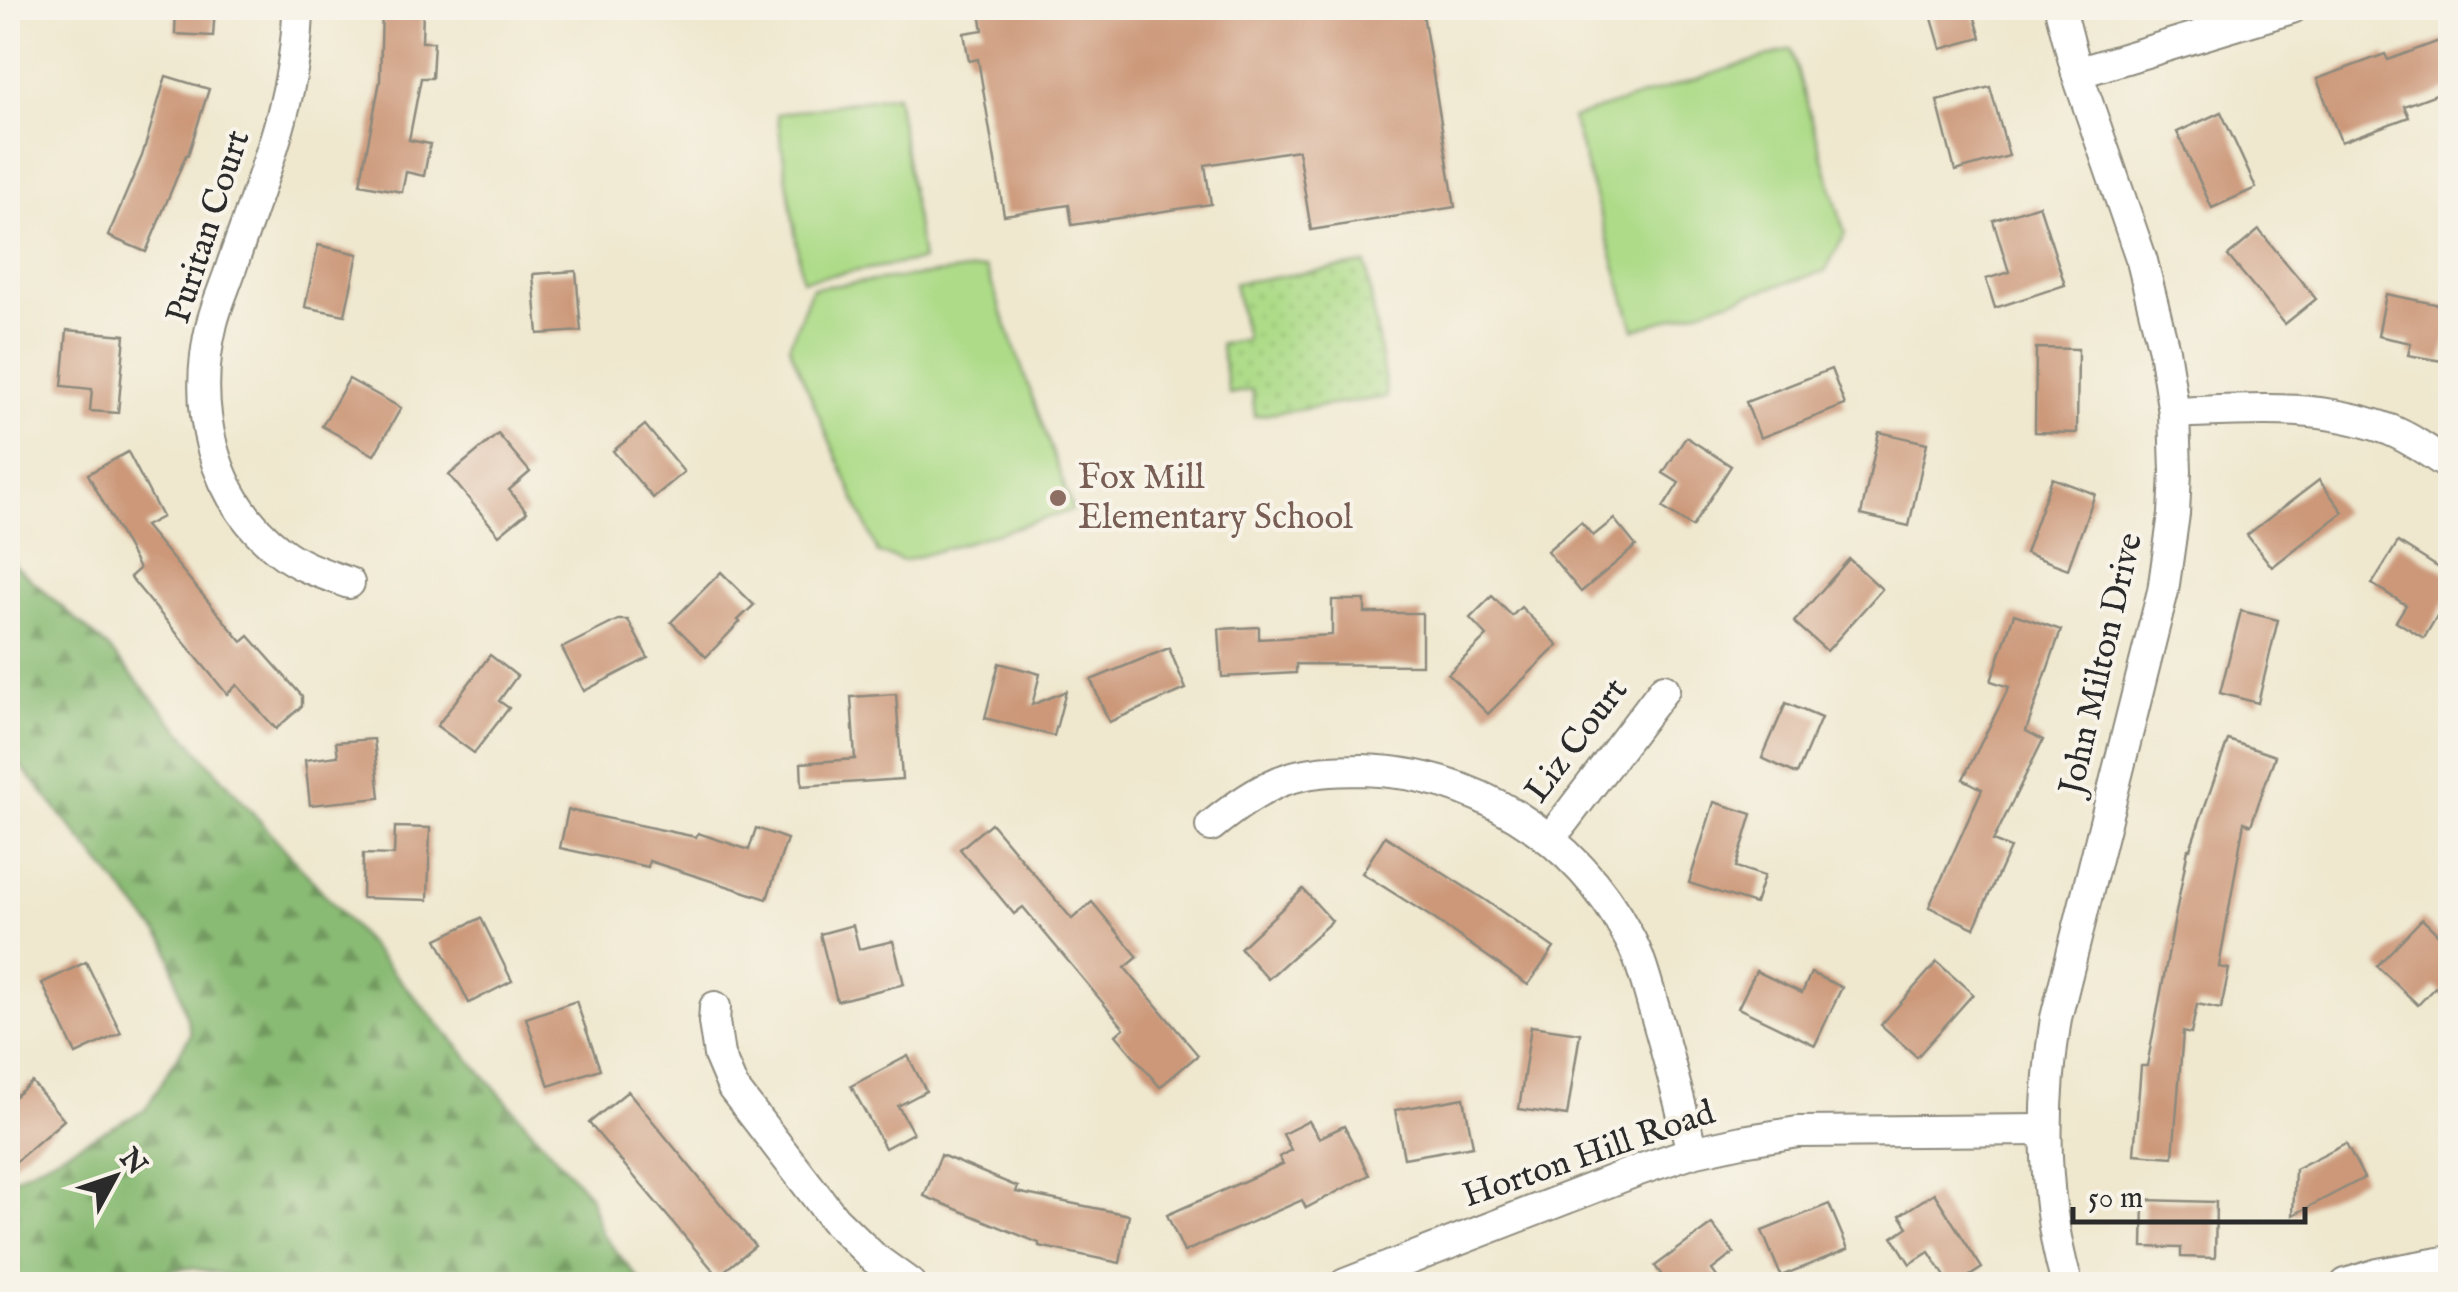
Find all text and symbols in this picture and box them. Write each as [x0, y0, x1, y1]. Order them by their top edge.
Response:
street label: Puritan Court [157, 125, 261, 329]
place label: Fox Mill Elementary School [1078, 456, 1353, 541]
marker: Fox Mill Elementary School [1047, 487, 1069, 509]
street label: John Milton Drive [2049, 529, 2154, 803]
street label: Liz Court [1515, 670, 1639, 812]
street label: Horton Hill Road [1457, 1091, 1721, 1219]
north arrow [65, 1127, 165, 1227]
text: N [110, 1141, 153, 1183]
scale bar [2073, 1162, 2306, 1224]
text: 50 m [2088, 1180, 2143, 1218]

